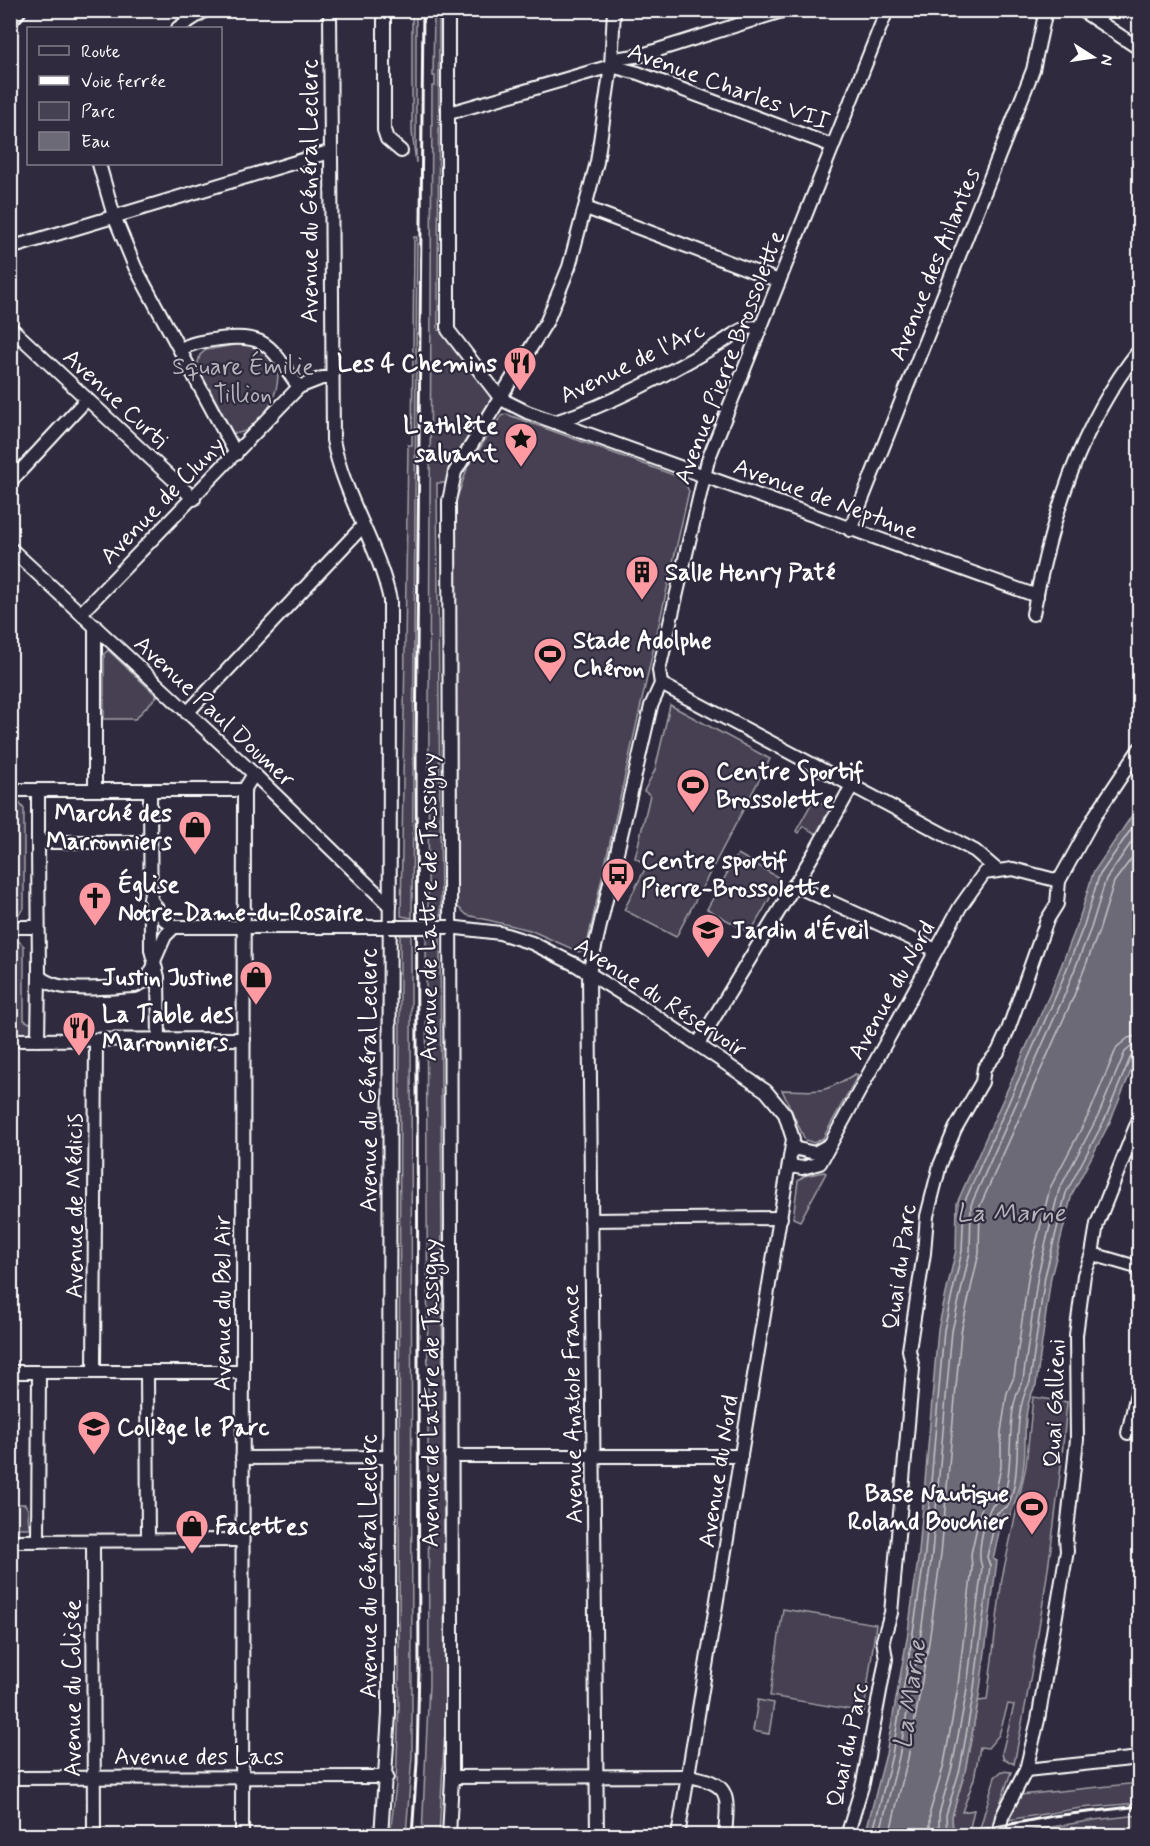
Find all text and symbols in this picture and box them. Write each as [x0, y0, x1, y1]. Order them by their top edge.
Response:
legend [27, 27, 222, 165]
north arrow [1063, 27, 1123, 87]
street label: Avenue Charles VII [623, 36, 834, 138]
text: Route [81, 40, 120, 64]
text: N [1095, 52, 1118, 67]
street label: Avenue du Général Leclerc [295, 59, 326, 323]
text: Voie ferrée [81, 70, 166, 94]
text: Parc [81, 100, 115, 124]
text: Eau [81, 130, 110, 154]
street label: Avenue des Ailantes [883, 163, 988, 366]
street label: Avenue Pierre Brossolette [668, 226, 793, 489]
street label: Avenue de l'Arc [555, 315, 710, 412]
street label: Avenue Curti [56, 342, 174, 456]
restaurant icon: Les 4 Chemins [502, 345, 538, 392]
place label: Les 4 Chemins [337, 349, 497, 380]
park label: Square Émilie Tillion [172, 350, 314, 411]
place label: L'athlète saluant [403, 411, 499, 470]
place icon: L'athlète saluant [503, 421, 539, 468]
street label: Avenue de Cluny [94, 430, 232, 572]
street label: Avenue de Neptune [729, 452, 922, 547]
building icon: Salle Henry Paté [624, 554, 660, 601]
place label: Salle Henry Paté [665, 558, 836, 589]
place label: Stade Adolphe Chéron [573, 626, 712, 685]
street label: Avenue Paul Doumer [127, 629, 301, 795]
sports icon: Stade Adolphe Chéron [532, 636, 568, 683]
street label: Avenue de Lattre de Tassigny [414, 753, 447, 1061]
place label: Centre Sportif Brossolette [716, 757, 865, 816]
sports icon: Centre Sportif Brossolette [675, 767, 711, 814]
place label: Marché des Marronniers [46, 799, 172, 858]
shop icon: Marché des Marronniers [177, 809, 213, 856]
place label: Centre sportif Pierre-Brossolette [641, 846, 831, 905]
bus stop icon: Centre sportif Pierre-Brossolette [600, 856, 636, 903]
place label: Église Notre-Dame-du-Rosaire [118, 868, 364, 929]
church icon: Église Notre-Dame-du-Rosaire [77, 880, 113, 927]
school or university icon: Jardin d'Éveil [690, 912, 726, 959]
place label: Jardin d'Éveil [731, 914, 869, 947]
street label: Avenue du Nord [841, 916, 943, 1066]
street label: Avenue du Réservoir [568, 931, 752, 1066]
street label: Avenue du Général Leclerc [354, 948, 385, 1212]
shop icon: Justin Justine [238, 959, 274, 1006]
place label: Justin Justine [102, 963, 233, 994]
place label: La Table des Marronniers [102, 1000, 234, 1059]
restaurant icon: La Table des Marronniers [61, 1010, 97, 1057]
street label: Avenue de Médicis [60, 1113, 91, 1299]
water label: La Marne [956, 1197, 1067, 1231]
street label: Quai du Parc [876, 1202, 925, 1332]
street label: Avenue du Bel Air [208, 1215, 239, 1391]
street label: Avenue de Lattre de Tassigny [416, 1239, 449, 1547]
street label: Avenue Anatole France [556, 1284, 591, 1524]
street label: Quai Gallieni [1038, 1338, 1073, 1468]
street label: Avenue du Nord [692, 1393, 747, 1550]
school or university icon: Collège le Parc [76, 1409, 112, 1456]
place label: Collège le Parc [117, 1413, 270, 1445]
street label: Avenue du Général Leclerc [354, 1434, 385, 1698]
place label: Base Nautique Roland Bouchier [848, 1479, 1009, 1538]
sports icon: Base Nautique Roland Bouchier [1014, 1489, 1050, 1536]
shop icon: Facettes [174, 1508, 210, 1555]
place label: Facettes [215, 1512, 308, 1543]
street label: Avenue du Colisée [58, 1599, 89, 1777]
water label: La Marne [886, 1637, 936, 1751]
street label: Quai du Parc [820, 1680, 877, 1810]
street label: Avenue des Lacs [114, 1742, 284, 1773]

